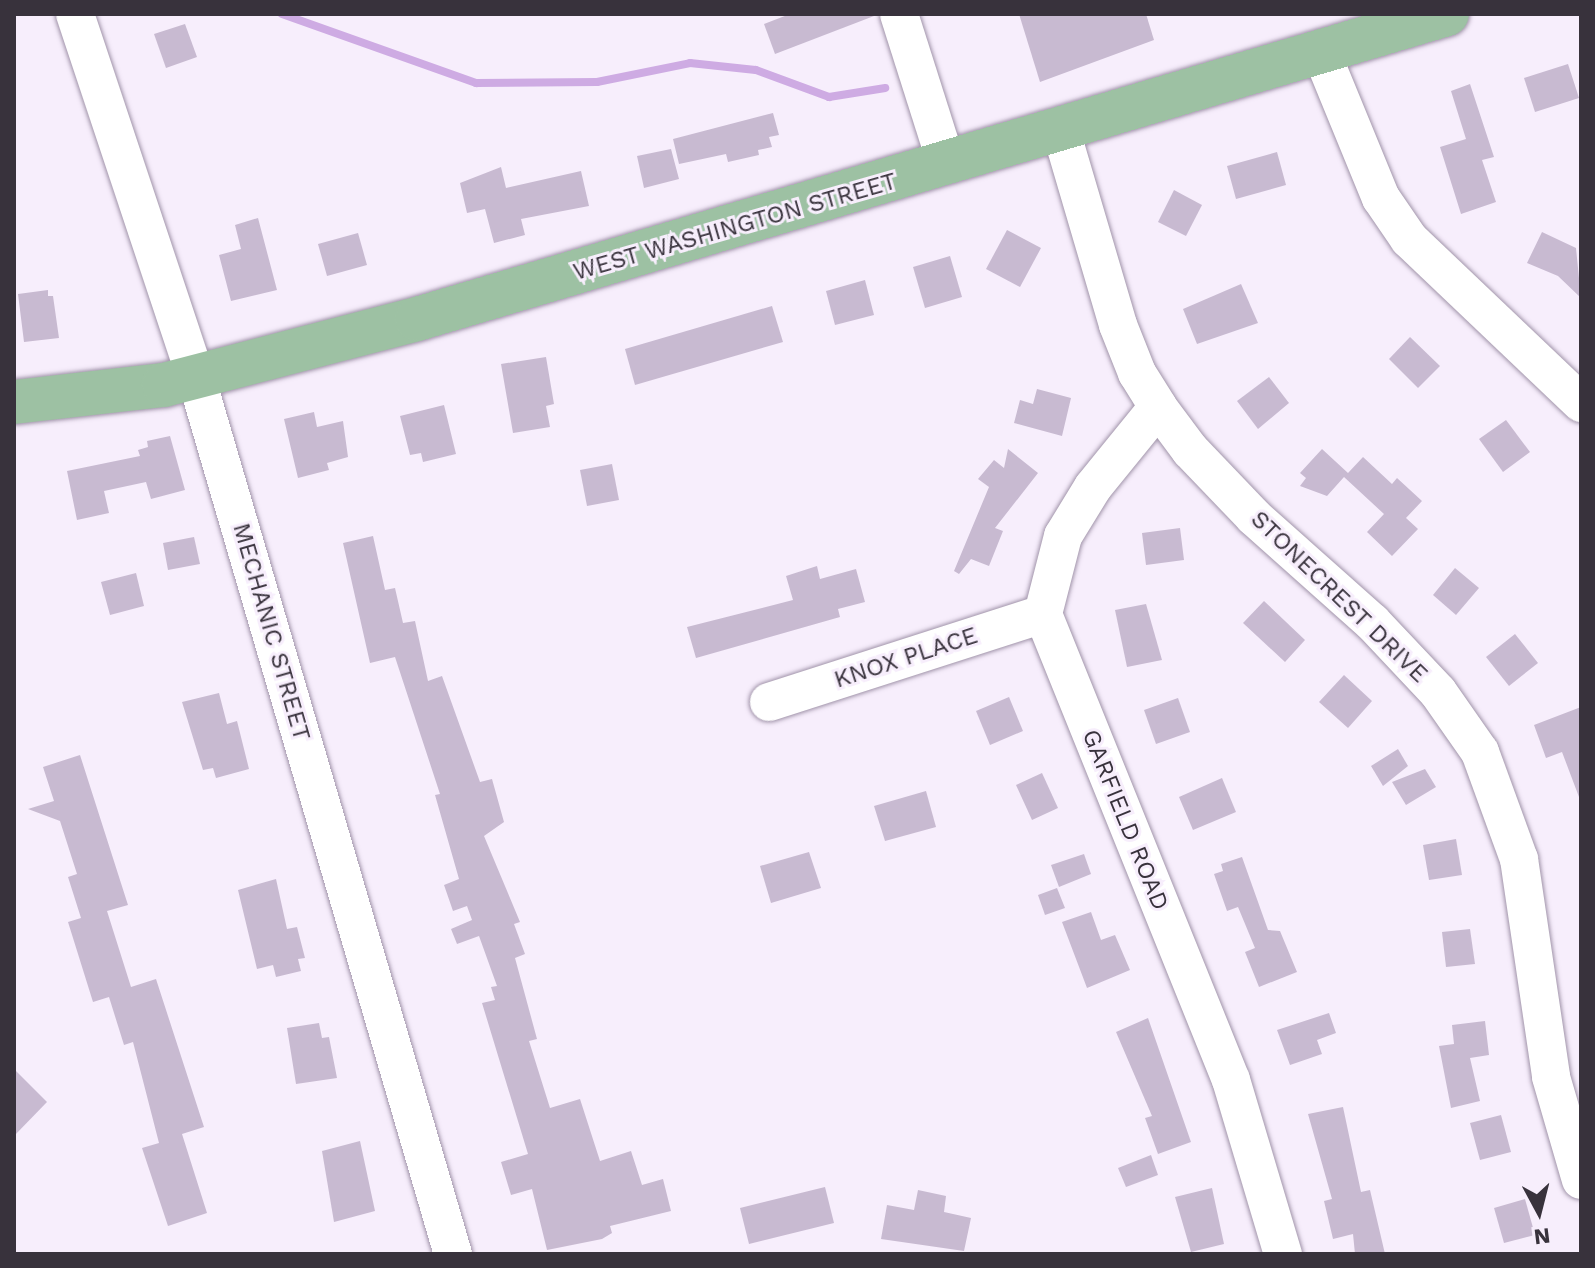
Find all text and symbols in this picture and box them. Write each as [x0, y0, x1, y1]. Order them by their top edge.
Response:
street label: WEST WASHINGTON STREET [569, 167, 901, 287]
street label: STONECREST DRIVE [1244, 505, 1434, 689]
street label: MECHANIC STREET [226, 520, 316, 744]
street label: KNOX PLACE [831, 621, 981, 695]
street label: GARFIELD ROAD [1076, 725, 1174, 915]
north arrow [1499, 1172, 1579, 1252]
text: N [1532, 1223, 1552, 1250]

